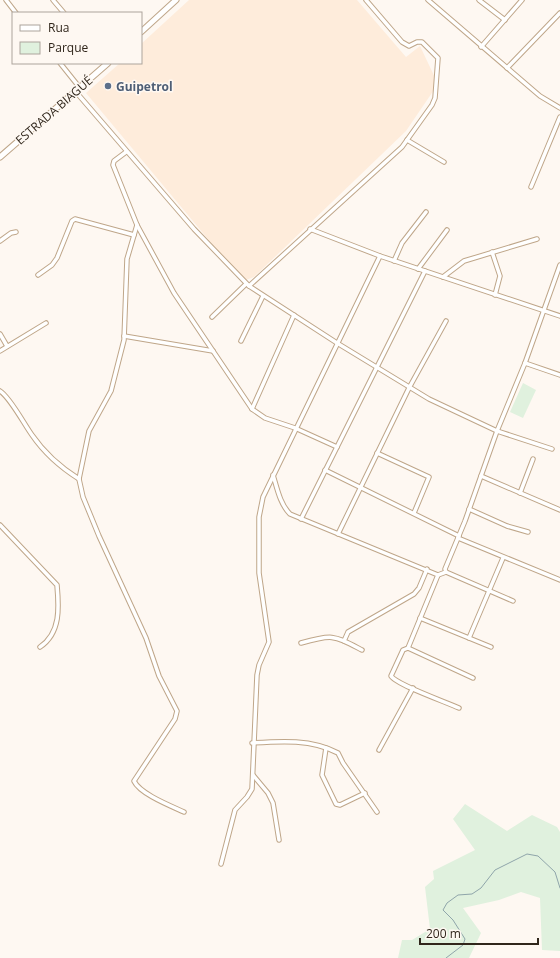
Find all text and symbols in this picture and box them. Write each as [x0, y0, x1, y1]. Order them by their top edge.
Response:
legend [12, 12, 142, 64]
text: Rua [48, 19, 69, 36]
text: Parque [48, 39, 88, 56]
street label: ESTRADA BIAGUÉ [12, 72, 96, 148]
place label: Guipetrol [116, 78, 173, 95]
marker: Guipetrol [103, 81, 113, 91]
scale bar [420, 920, 538, 946]
text: 200 m [426, 925, 461, 942]

